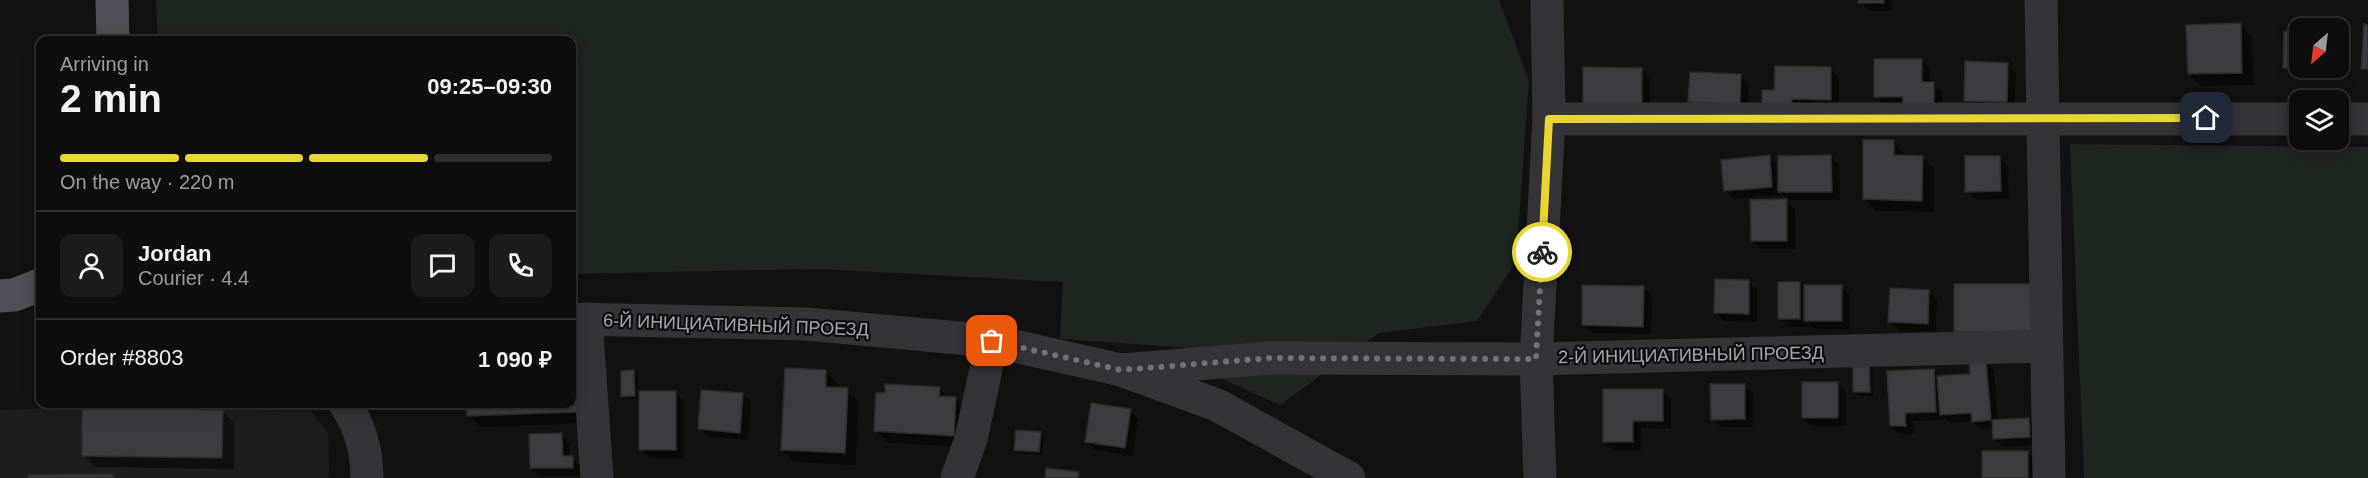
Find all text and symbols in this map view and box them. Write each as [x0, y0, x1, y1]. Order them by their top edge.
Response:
north arrow [2289, 18, 2349, 78]
map controls [2289, 18, 2349, 150]
text: Arriving in [60, 53, 149, 75]
text: 09:25–09:30 [427, 74, 552, 99]
text: 2 min [60, 77, 162, 120]
button: layers [2289, 90, 2349, 150]
pin [2180, 92, 2231, 143]
icon: home [2189, 101, 2222, 134]
text: On the way · 220 m [60, 171, 235, 193]
courier [1512, 222, 1572, 282]
button: person [60, 234, 123, 297]
button: chat [411, 234, 474, 297]
button: phone [489, 234, 552, 297]
icon: bike [1526, 236, 1559, 269]
text: Jordan [138, 241, 211, 266]
text: Courier · 4.4 [138, 267, 249, 289]
street label: 6-Й ИНИЦИАТИВНЫЙ ПРОЕЗД [603, 309, 869, 340]
pin [966, 315, 1017, 366]
icon: bag [975, 324, 1008, 357]
street label: 2-Й ИНИЦИАТИВНЫЙ ПРОЕЗД [1558, 342, 1824, 367]
text: Order #8803 [60, 345, 184, 370]
text: 1 090 ₽ [478, 347, 552, 372]

